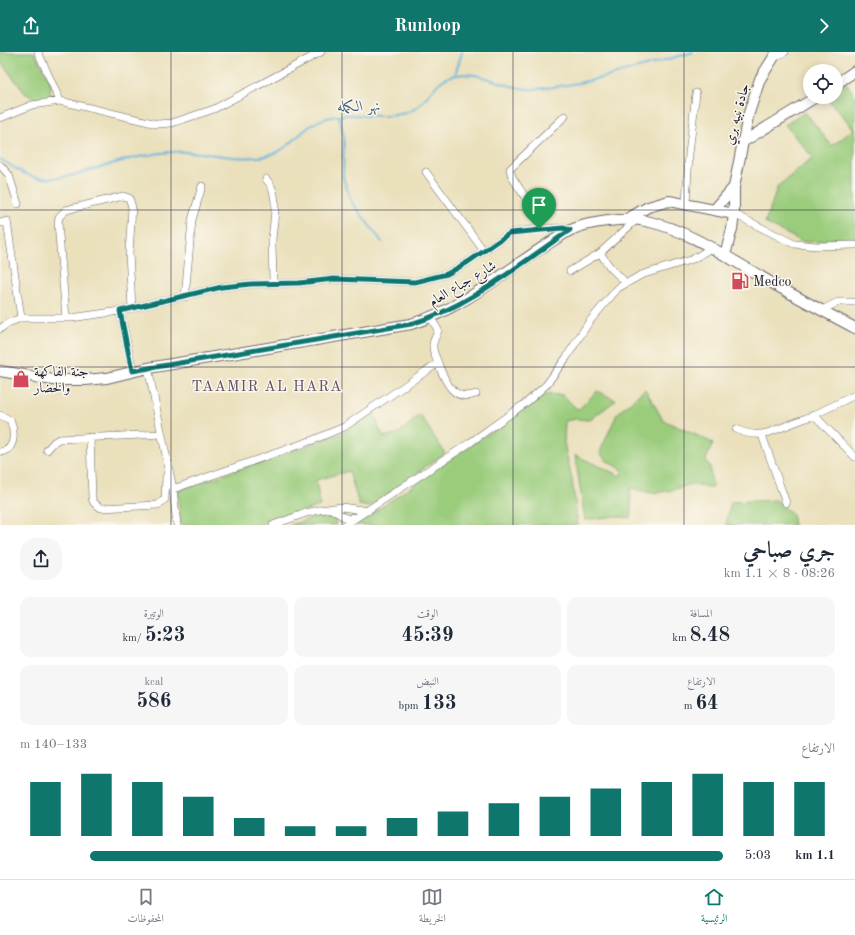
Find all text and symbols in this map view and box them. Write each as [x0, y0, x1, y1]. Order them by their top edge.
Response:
icon: share [20, 15, 42, 37]
icon: forward [813, 15, 835, 37]
text: Runloop [394, 17, 461, 35]
map controls [803, 64, 843, 104]
button: locate [803, 64, 843, 104]
street label: جادة نبيه بري [722, 82, 756, 147]
water label: نهر الكمله [337, 99, 381, 116]
pin [522, 188, 556, 229]
icon: arrive [528, 194, 550, 216]
street label: شارع جباع العام [426, 258, 501, 314]
fuel station icon: Medco [730, 271, 750, 291]
place label: Medco [753, 275, 792, 289]
place label: جنة الفاكهة والخضار [32, 364, 89, 396]
shop icon: جنة الفاكهة والخضار [11, 369, 31, 389]
district label: TAAMIR AL HARA [191, 380, 343, 395]
button: share [20, 538, 62, 580]
text: جري صباحي [743, 540, 835, 562]
text: 08:26 · 8 × 1.1 km [724, 567, 835, 580]
text: الوتيرة [144, 609, 164, 620]
text: الوقت [417, 609, 438, 620]
text: المسافة [690, 609, 712, 620]
text: 5:23 [145, 626, 185, 646]
text: 45:39 [402, 626, 454, 646]
text: 8.48 [690, 626, 730, 646]
text: /km [122, 633, 145, 644]
text: km [672, 633, 690, 644]
text: kcal [144, 677, 163, 688]
text: النبض [416, 677, 439, 688]
text: الارتفاع [687, 677, 715, 688]
text: 586 [136, 692, 171, 712]
text: 133 [422, 694, 457, 714]
text: 64 [695, 694, 719, 714]
text: bpm [399, 701, 422, 712]
text: m [684, 701, 695, 712]
text: 133–140 m [20, 738, 87, 751]
text: الارتفاع [801, 742, 835, 755]
text: 5:03 [745, 849, 771, 862]
text: 1.1 km [795, 849, 835, 862]
tab: المحفوظات [128, 886, 164, 929]
tab: الخريطة [419, 886, 446, 929]
tab: الرئيسية [701, 886, 727, 929]

